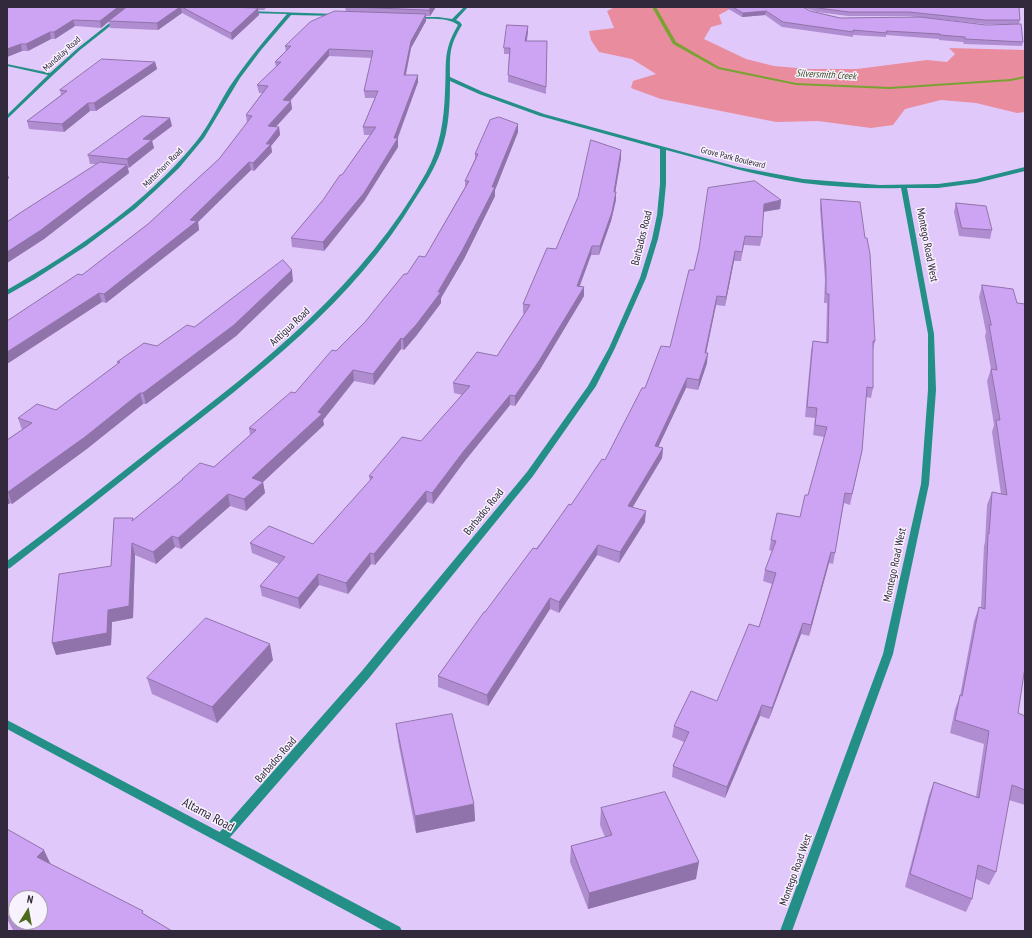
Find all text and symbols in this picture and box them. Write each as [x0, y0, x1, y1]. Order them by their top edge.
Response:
street label: Mandalay Road [41, 34, 83, 74]
water label: Silversmith Creek [796, 67, 856, 83]
street label: Grove Park Boulevard [700, 145, 766, 171]
street label: Matterhorn Road [141, 146, 185, 190]
street label: Montego Road West [913, 207, 941, 283]
street label: Barbados Road [629, 209, 655, 267]
street label: Antigua Road [267, 305, 313, 349]
street label: Barbados Road [461, 486, 507, 538]
street label: Montego Road West [881, 527, 909, 603]
street label: Barbados Road [253, 735, 299, 785]
street label: Altama Road [179, 795, 237, 835]
street label: Montego Road West [777, 832, 815, 908]
north arrow [8, 890, 48, 930]
text: N [26, 892, 34, 907]

